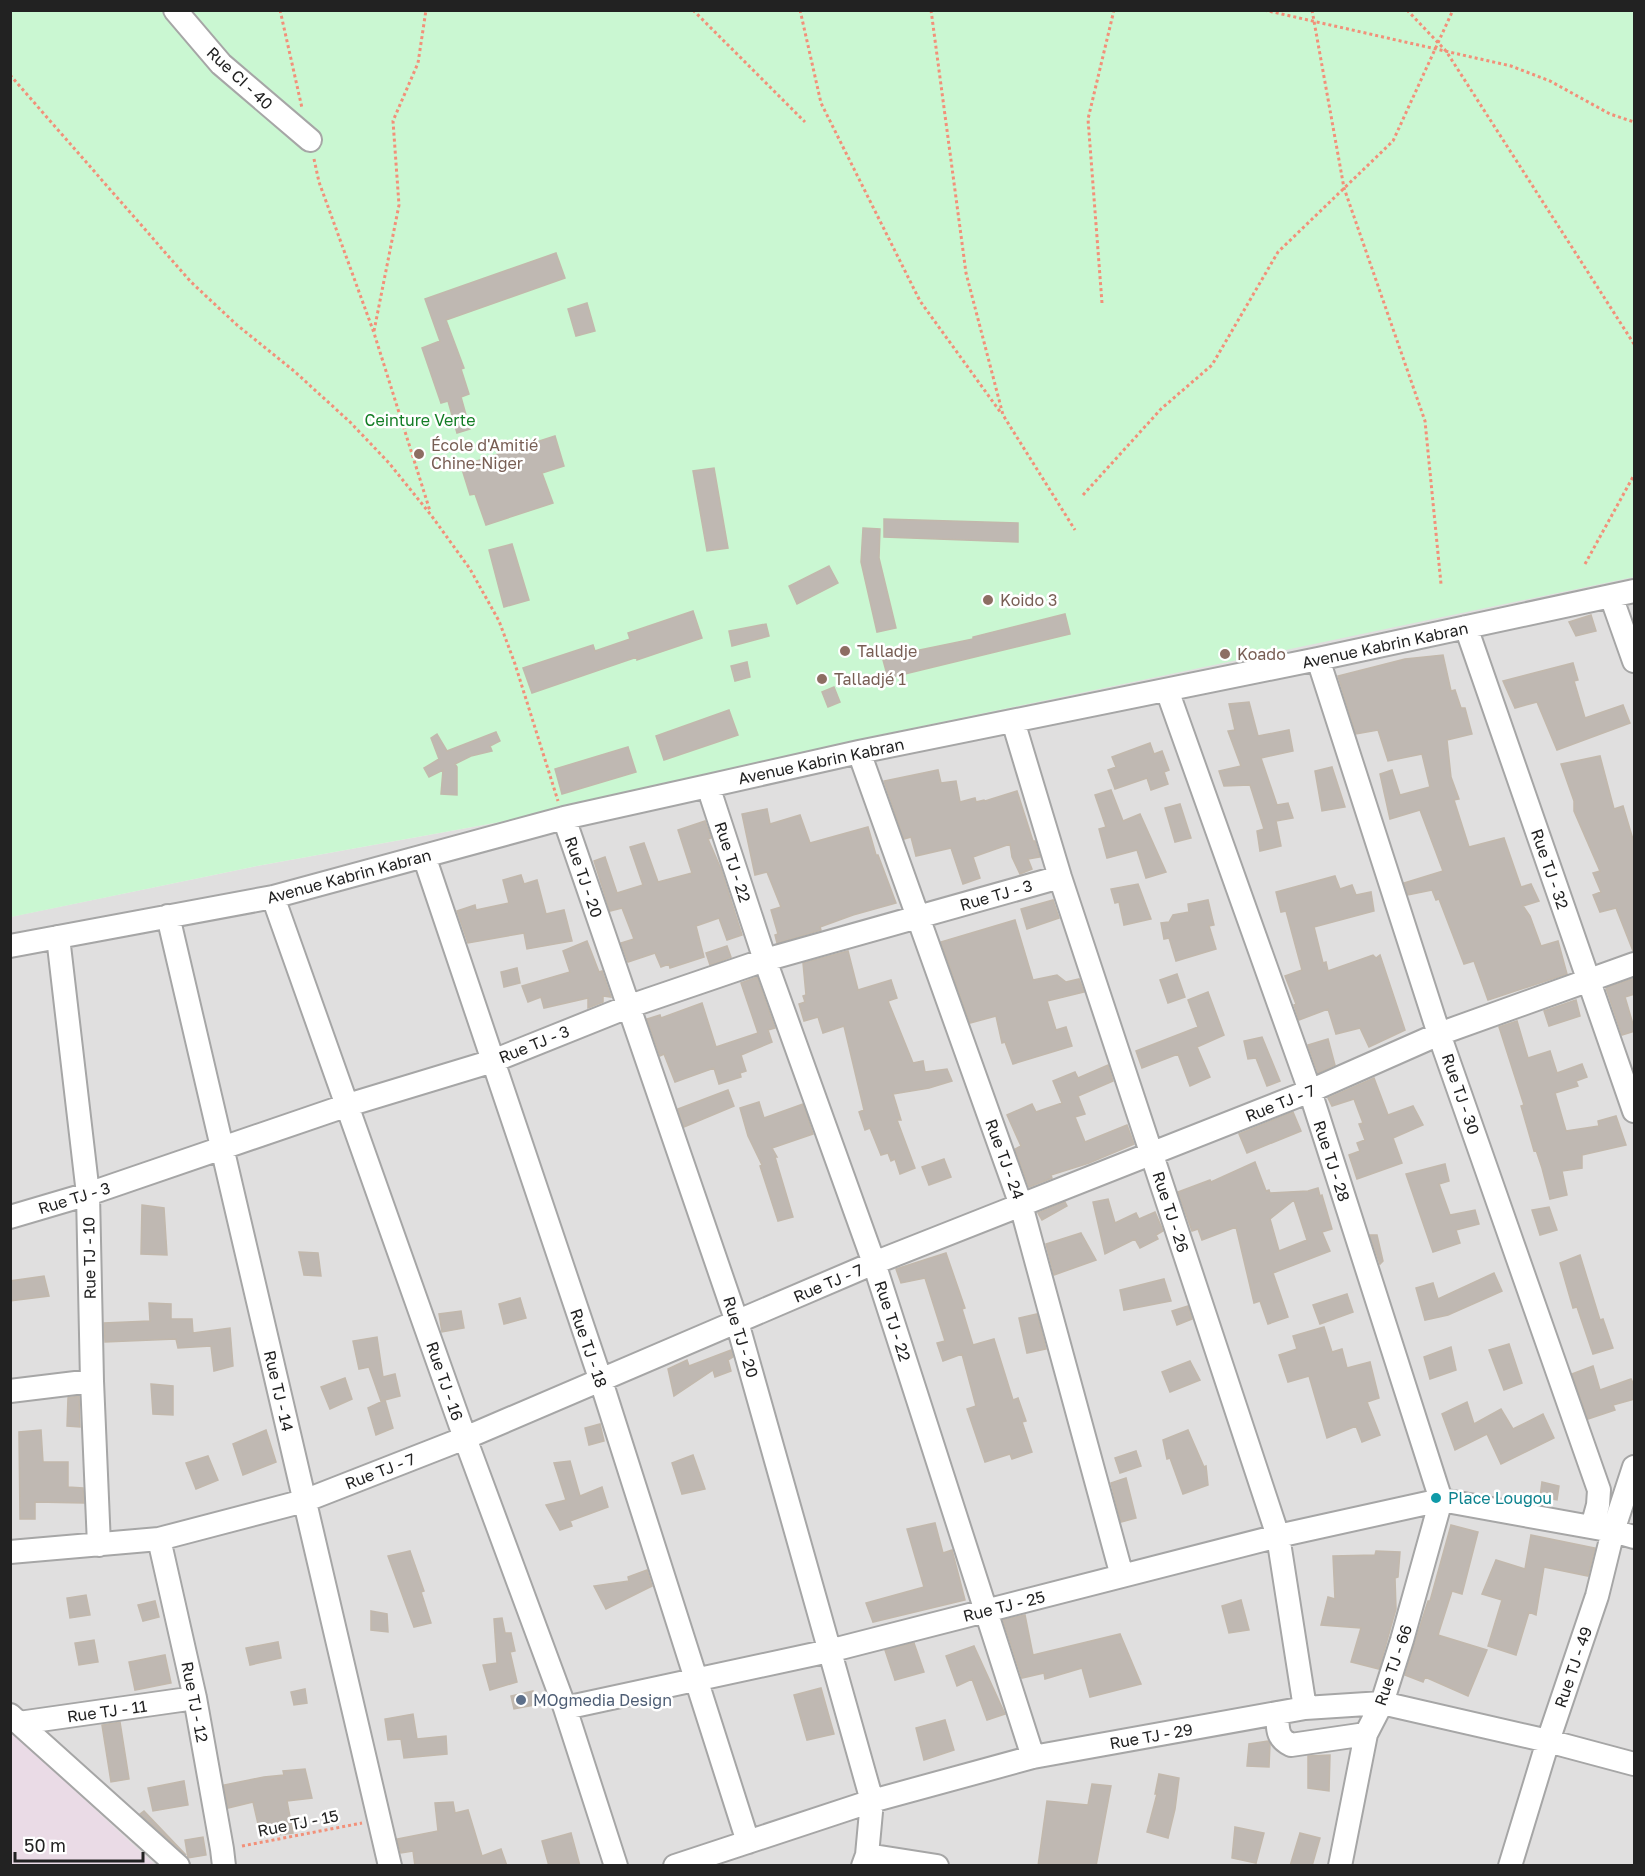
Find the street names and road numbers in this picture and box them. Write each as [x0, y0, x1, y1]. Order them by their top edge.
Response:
street label: Rue CI - 40 [203, 42, 277, 114]
street label: Avenue Kabrin Kabran [1300, 618, 1470, 672]
street label: Avenue Kabrin Kabran [736, 734, 906, 788]
street label: Rue TJ - 22 [711, 819, 755, 905]
street label: Rue TJ - 32 [1527, 826, 1573, 912]
street label: Rue TJ - 20 [561, 834, 607, 920]
street label: Avenue Kabrin Kabran [265, 844, 433, 908]
street label: Rue TJ - 3 [957, 875, 1035, 915]
street label: Rue TJ - 3 [496, 1021, 572, 1067]
street label: Rue TJ - 30 [1438, 1051, 1484, 1137]
street label: Rue TJ - 7 [1242, 1080, 1318, 1126]
street label: Rue TJ - 24 [981, 1116, 1029, 1202]
street label: Rue TJ - 28 [1309, 1118, 1355, 1204]
street label: Rue TJ - 26 [1148, 1169, 1194, 1255]
street label: Rue TJ - 3 [35, 1178, 113, 1218]
street label: Rue TJ - 10 [78, 1216, 100, 1300]
street label: Rue TJ - 7 [790, 1259, 866, 1307]
street label: Rue TJ - 22 [871, 1278, 915, 1364]
street label: Rue TJ - 20 [719, 1294, 763, 1380]
street label: Rue TJ - 18 [566, 1306, 612, 1390]
street label: Rue TJ - 16 [422, 1339, 468, 1423]
street label: Rue TJ - 14 [260, 1348, 298, 1434]
street label: Rue TJ - 7 [342, 1448, 418, 1494]
street label: Rue TJ - 25 [961, 1586, 1047, 1626]
street label: Rue TJ - 66 [1370, 1622, 1416, 1708]
street label: Rue TJ - 49 [1550, 1624, 1596, 1710]
street label: Rue TJ - 12 [177, 1660, 213, 1744]
street label: Rue TJ - 11 [66, 1695, 149, 1727]
street label: Rue TJ - 29 [1108, 1719, 1194, 1753]
street label: Rue TJ - 15 [256, 1805, 340, 1841]

